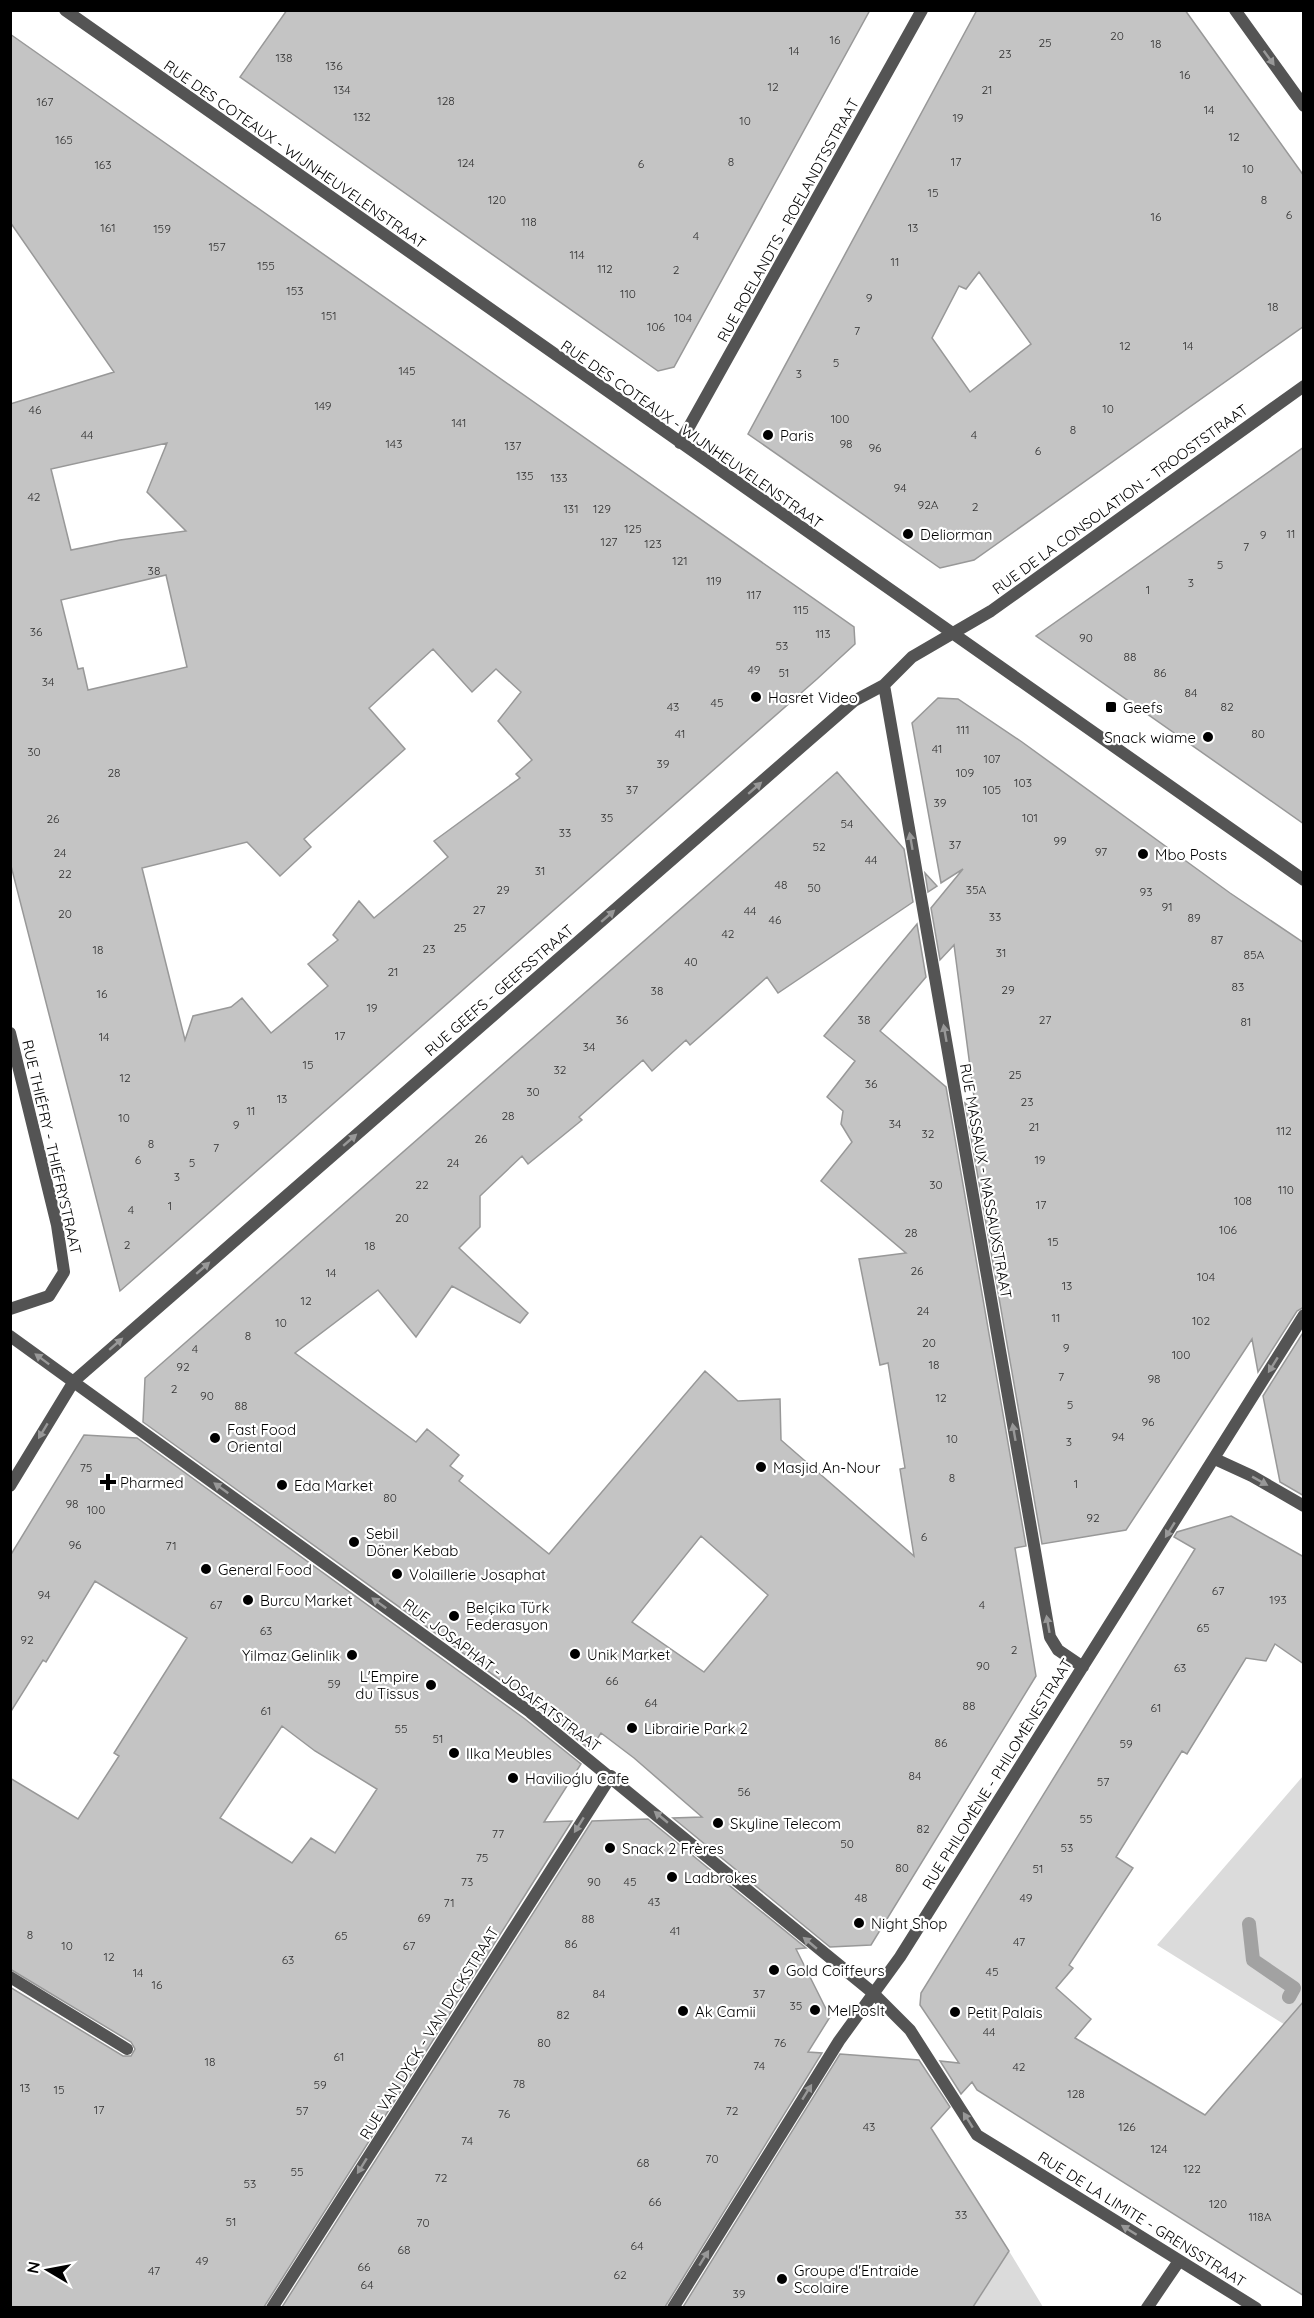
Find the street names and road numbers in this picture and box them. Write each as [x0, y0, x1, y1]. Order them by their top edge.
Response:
street label: RUE DES COTEAUX - WIJNHEUVELENSTRAAT [160, 56, 430, 252]
street label: RUE ROELANDTS - ROELANDTSSTRAAT [713, 95, 863, 345]
street label: RUE DES COTEAUX - WIJNHEUVELENSTRAAT [557, 336, 827, 532]
street label: RUE DE LA CONSOLATION - TROOSTSTRAAT [988, 400, 1252, 598]
street label: RUE GEEFS - GEEFSSTRAAT [421, 920, 577, 1060]
street label: RUE THIÉFRY - THIÉFRYSTRAAT [18, 1038, 86, 1256]
street label: RUE MASSAUX - MASSAUXSTRAAT [956, 1062, 1016, 1300]
street label: RUE JOSAPHAT - JOSAFATSTRAAT [399, 1594, 605, 1756]
street label: RUE PHILOMÈNE - PHILOMÈNESTRAAT [918, 1655, 1076, 1893]
street label: RUE VAN DYCK - VAN DYCKSTRAAT [355, 1923, 503, 2143]
street label: RUE DE LA LIMITE - GRENSSTRAAT [1035, 2147, 1249, 2291]

